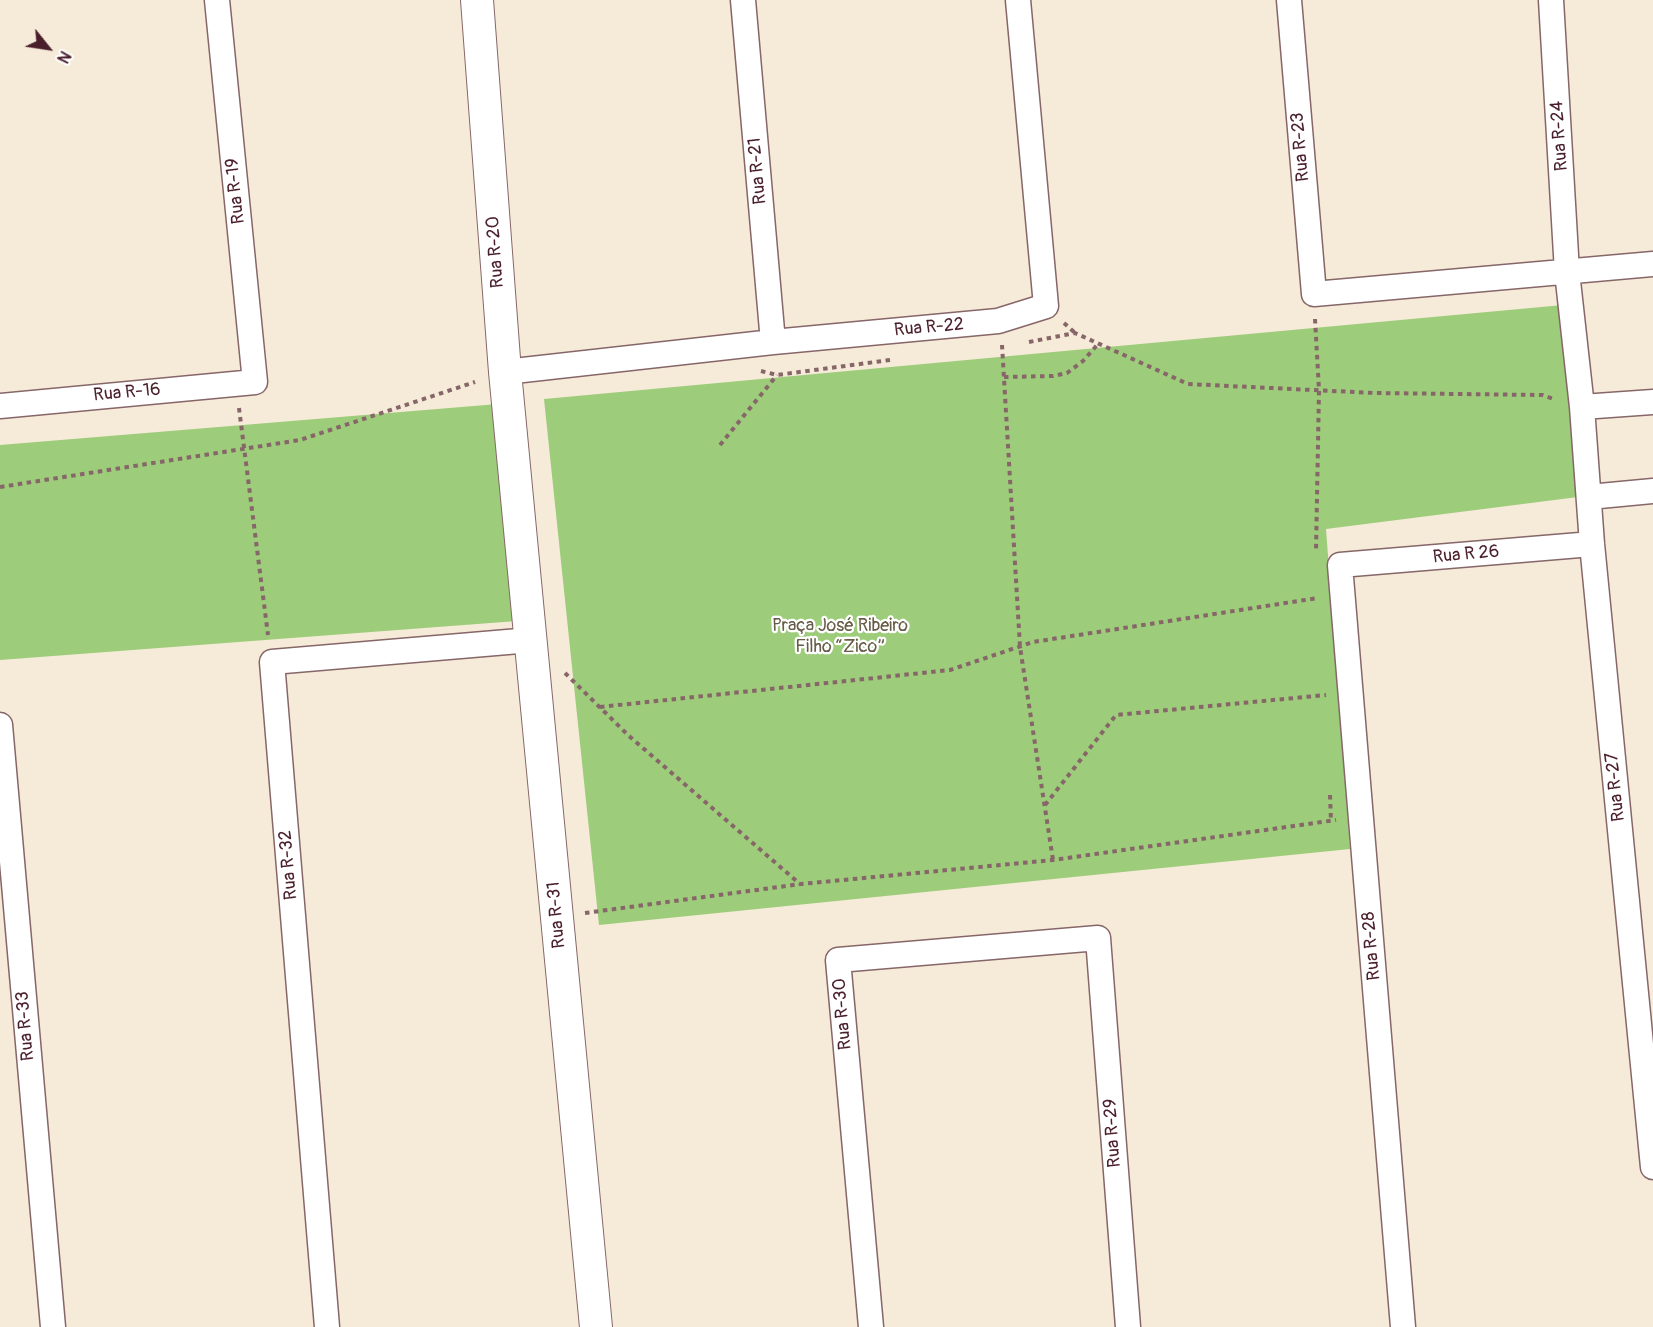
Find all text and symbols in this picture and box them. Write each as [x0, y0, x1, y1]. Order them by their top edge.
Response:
north arrow [18, 18, 78, 78]
text: N [52, 47, 75, 67]
street label: Rua R-24 [1547, 100, 1573, 172]
street label: Rua R-23 [1287, 111, 1315, 183]
street label: Rua R-21 [744, 137, 772, 205]
street label: Rua R-19 [222, 157, 250, 225]
street label: Rua R-20 [483, 215, 509, 289]
street label: Rua R-22 [893, 314, 965, 342]
street label: Rua R-16 [93, 379, 161, 407]
street label: Rua R 26 [1432, 541, 1500, 569]
park label: Praça José Ribeiro Filho “Zico” [772, 615, 908, 658]
street label: Rua R-27 [1602, 751, 1630, 823]
street label: Rua R-32 [275, 829, 303, 901]
street label: Rua R-31 [543, 881, 571, 949]
street label: Rua R-28 [1358, 911, 1386, 981]
street label: Rua R-30 [829, 977, 857, 1051]
street label: Rua R-33 [12, 990, 40, 1062]
street label: Rua R-29 [1100, 1098, 1126, 1168]

